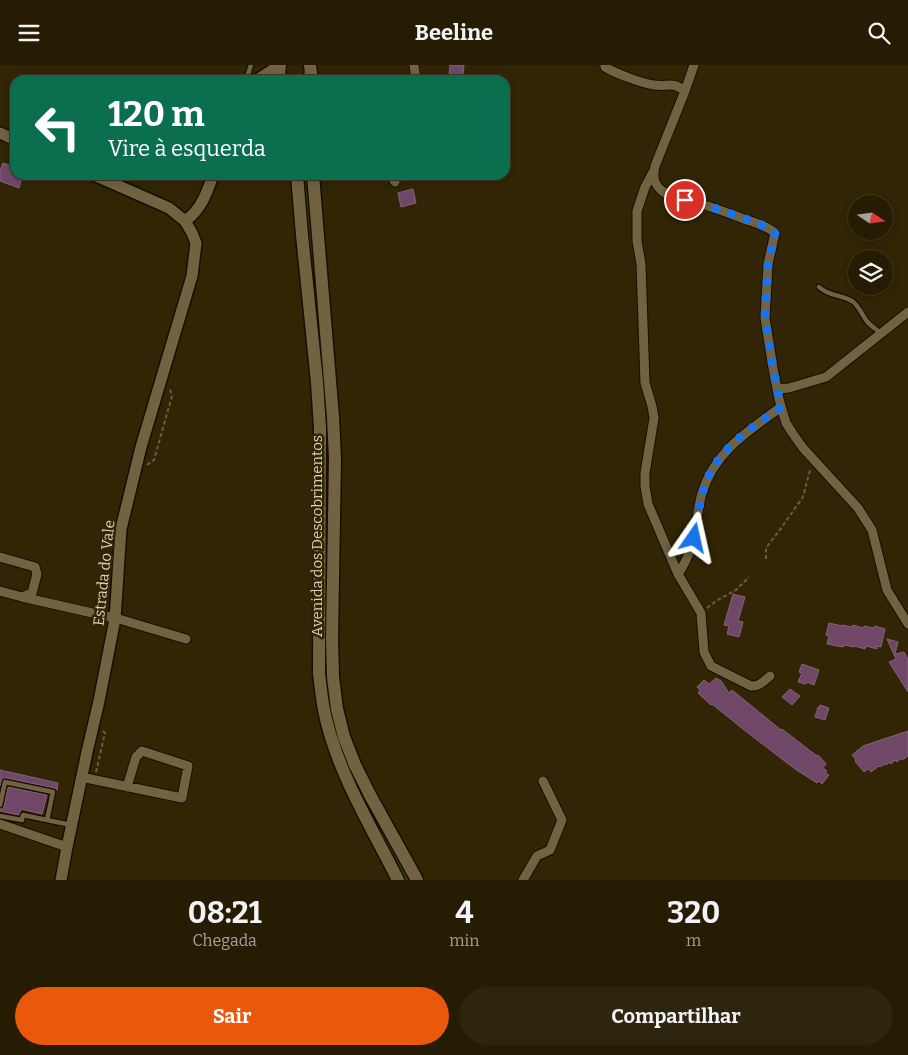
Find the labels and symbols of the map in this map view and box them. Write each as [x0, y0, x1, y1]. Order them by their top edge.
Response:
pin [664, 179, 706, 221]
north arrow [848, 195, 892, 240]
street label: Avenida dos Descobrimentos [308, 435, 326, 637]
position arrow [667, 511, 719, 563]
street label: Estrada do Vale [89, 519, 119, 627]

